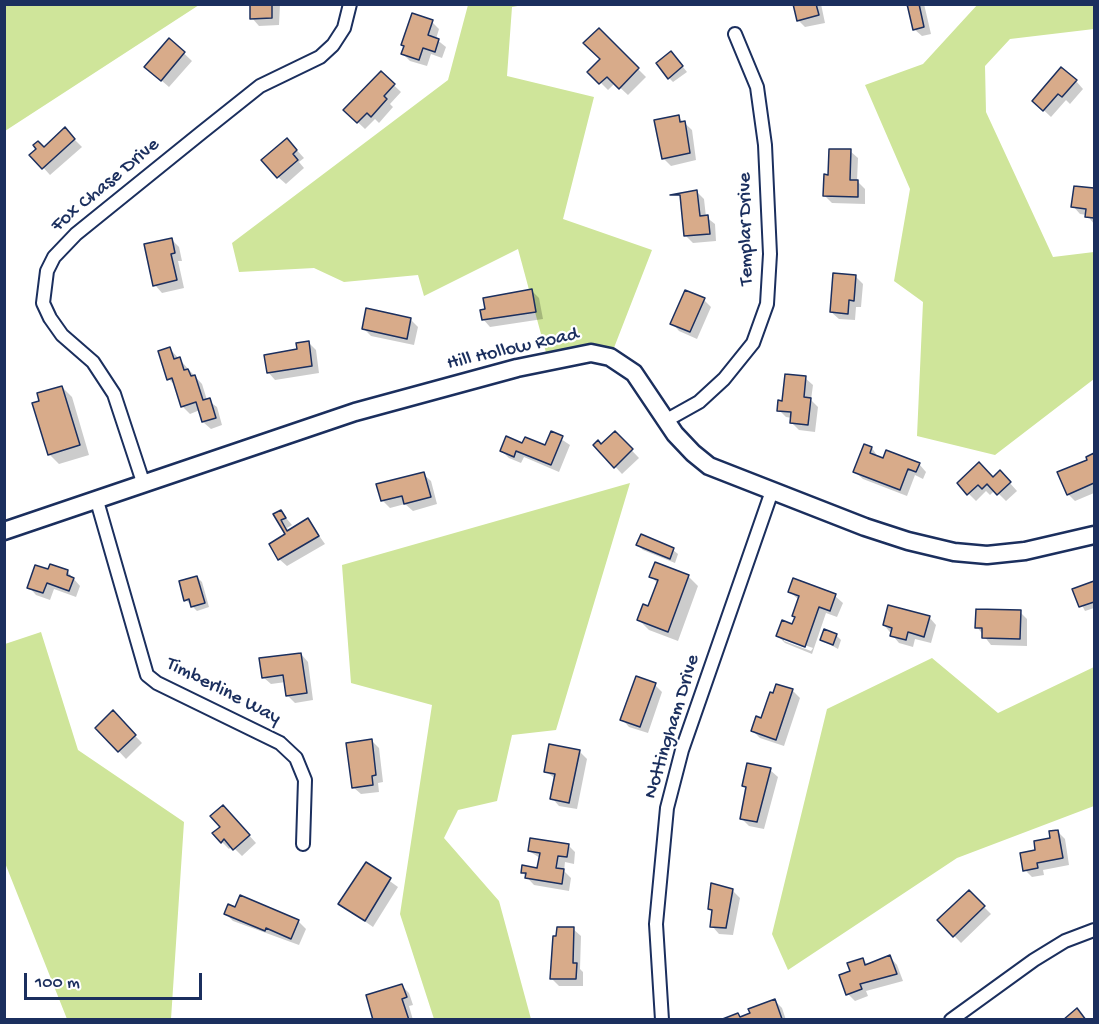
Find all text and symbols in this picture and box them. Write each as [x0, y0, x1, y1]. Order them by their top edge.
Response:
street label: Fox Chase Drive [47, 134, 165, 238]
street label: Templar Drive [734, 172, 760, 286]
street label: Hill Hollow Road [445, 323, 581, 377]
street label: Nottingham Drive [640, 652, 706, 802]
street label: Timberline Way [162, 653, 284, 731]
scale bar [27, 961, 206, 999]
text: 100 m [35, 973, 80, 994]

